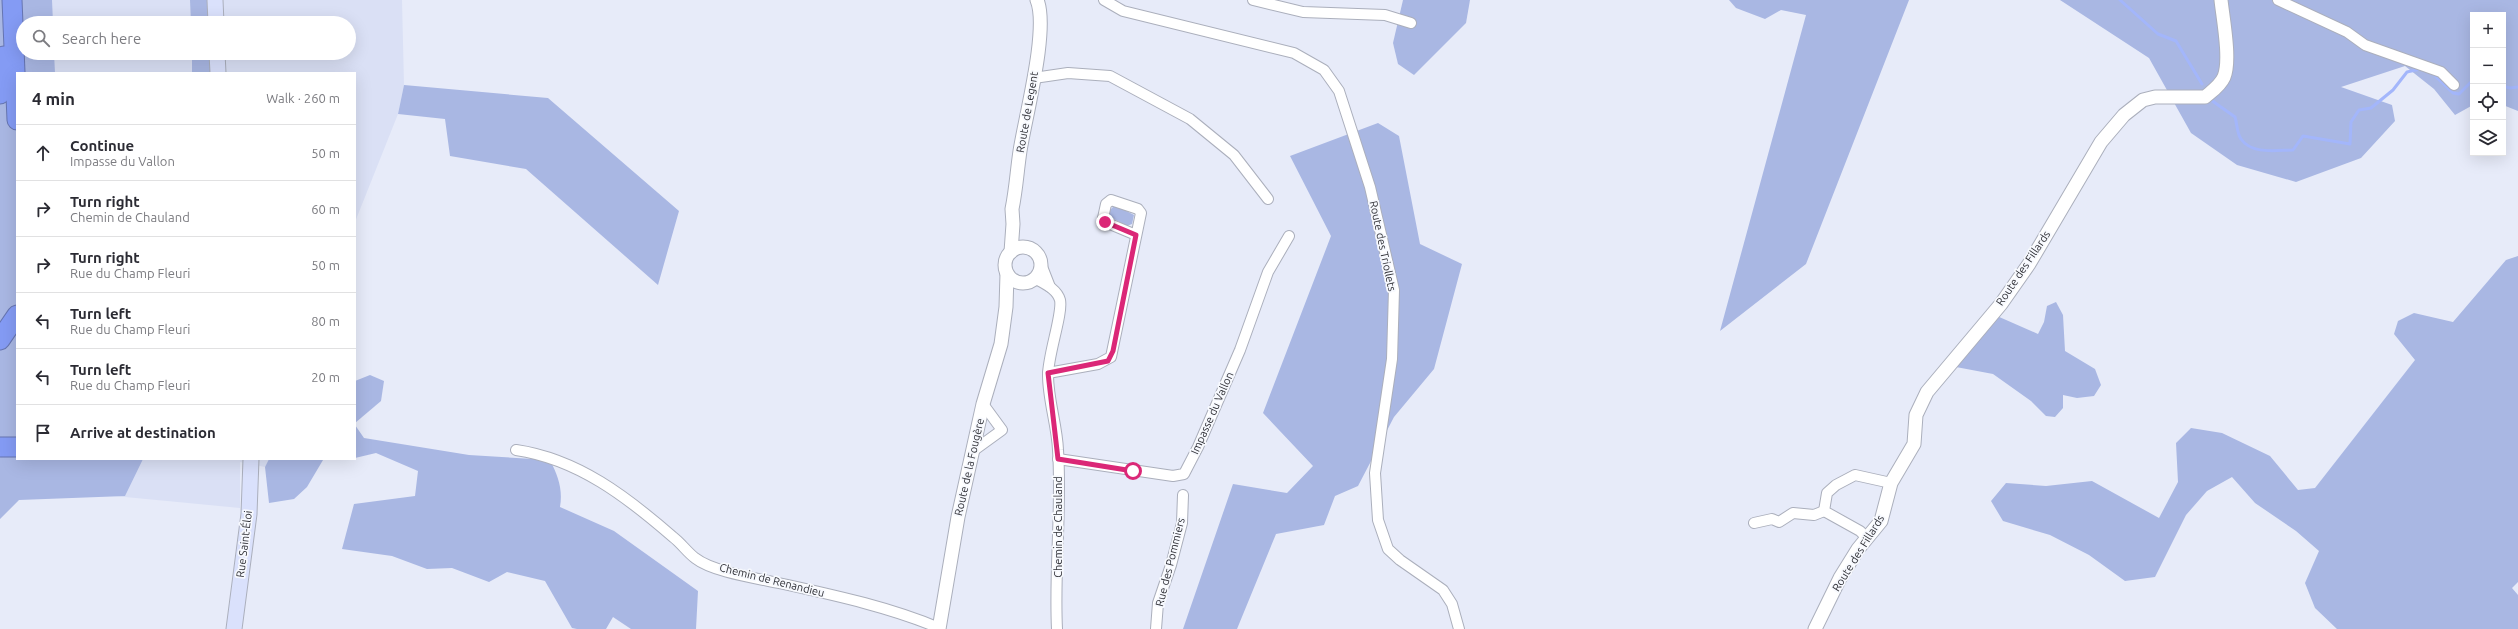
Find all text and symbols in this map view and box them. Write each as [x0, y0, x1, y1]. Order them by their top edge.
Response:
map controls [2470, 12, 2506, 156]
button: + [2470, 12, 2506, 48]
search box [16, 16, 356, 60]
icon: search [30, 27, 52, 49]
text: Search here [62, 30, 141, 47]
button: − [2470, 48, 2506, 84]
street label: Route de Legent [1014, 70, 1040, 153]
button: locate [2470, 84, 2506, 120]
text: 4 min [32, 89, 75, 108]
text: Walk · 260 m [266, 91, 340, 105]
button: layers [2470, 120, 2506, 156]
text: Continue [70, 137, 134, 154]
icon: ahead [32, 142, 54, 164]
text: 50 m [311, 146, 340, 160]
text: Impasse du Vallon [70, 154, 175, 168]
text: Turn right [70, 193, 140, 210]
icon: right [32, 198, 54, 220]
street label: Route des Triollets [1368, 200, 1398, 293]
text: 60 m [311, 202, 340, 216]
text: Chemin de Chauland [70, 210, 190, 224]
route end [1096, 213, 1114, 231]
street label: Route des Fillards [1994, 228, 2053, 308]
text: Turn right [70, 249, 140, 266]
icon: right [32, 254, 54, 276]
text: 50 m [311, 258, 340, 272]
text: Rue du Champ Fleuri [70, 266, 190, 280]
text: Turn left [70, 305, 131, 322]
icon: left [32, 310, 54, 332]
text: 80 m [311, 314, 340, 328]
text: Rue du Champ Fleuri [70, 322, 190, 336]
text: Turn left [70, 361, 131, 378]
icon: left [32, 366, 54, 388]
text: 20 m [311, 370, 340, 384]
street label: Impasse du Vallon [1188, 370, 1236, 456]
text: Rue du Champ Fleuri [70, 378, 190, 392]
street label: Route de la Fougère [952, 417, 986, 517]
icon: arrive [32, 422, 54, 444]
text: Arrive at destination [70, 424, 216, 441]
route start [1124, 462, 1142, 480]
street label: Chemin de Chauland [1052, 476, 1064, 578]
street label: Rue Saint-Éloi [233, 510, 254, 578]
street label: Route des Fillards [1830, 513, 1886, 593]
street label: Rue des Pommiers [1153, 516, 1187, 608]
street label: Chemin de Renandieu [718, 561, 826, 599]

